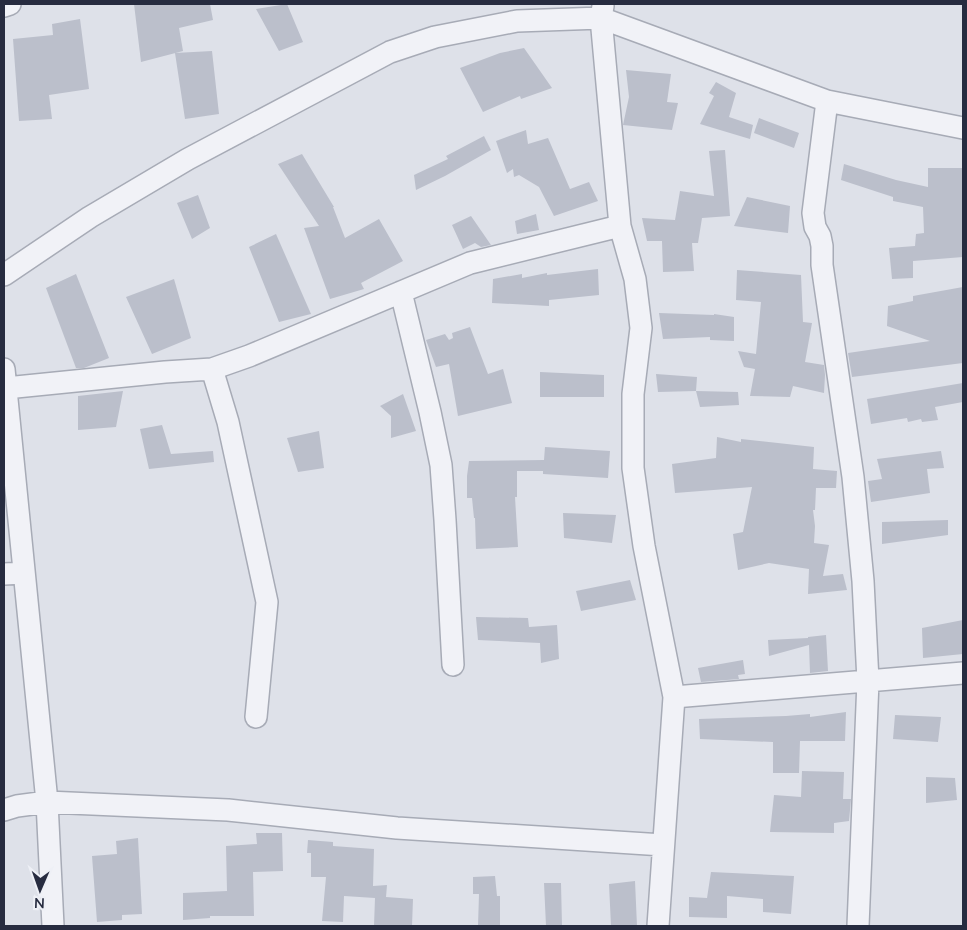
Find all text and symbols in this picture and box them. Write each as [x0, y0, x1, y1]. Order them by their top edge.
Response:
north arrow [15, 865, 65, 915]
text: N [34, 895, 45, 912]

